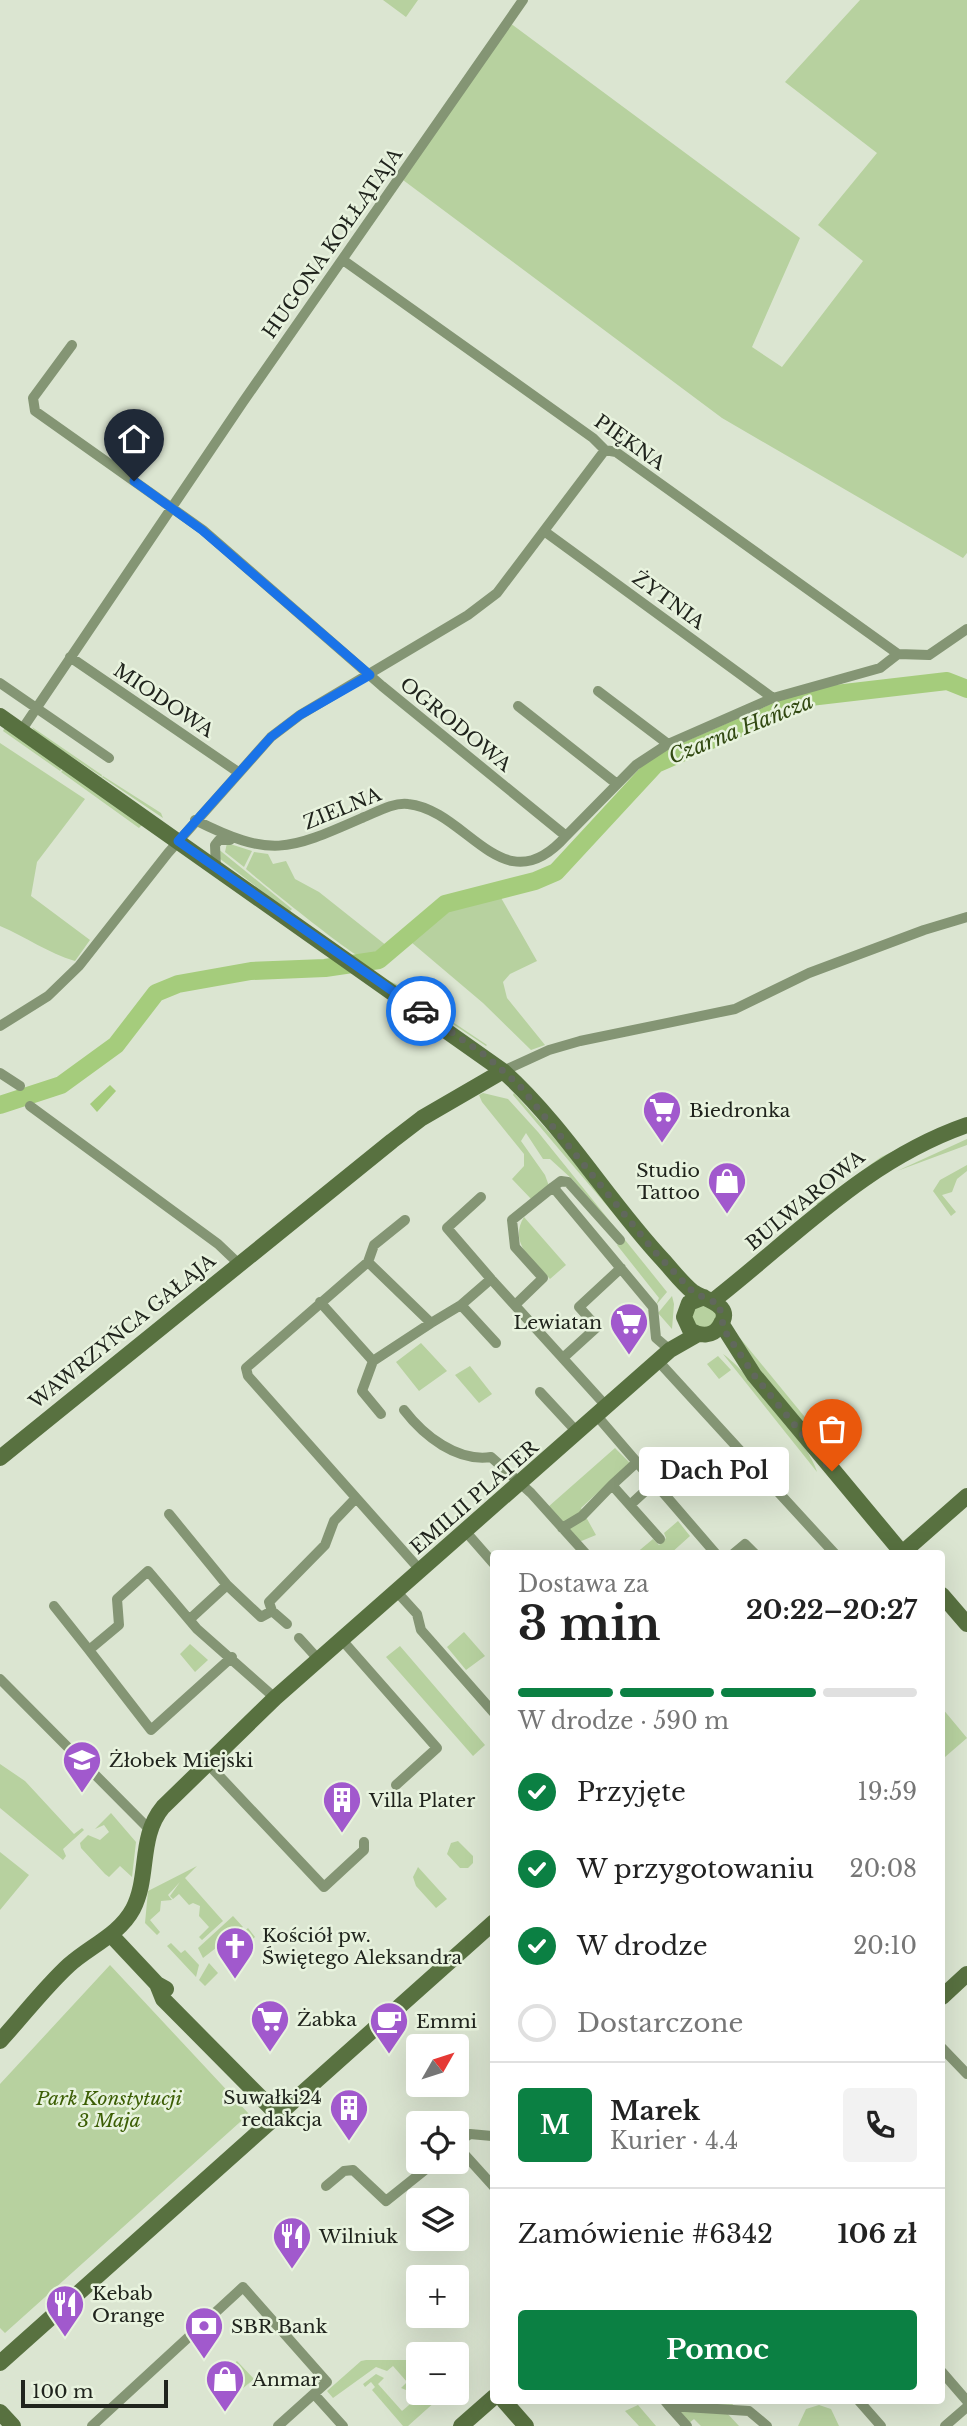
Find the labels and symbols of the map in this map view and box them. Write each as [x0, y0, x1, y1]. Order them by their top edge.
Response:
street label: HUGONA KOŁŁĄTAJA [258, 143, 407, 343]
pin [104, 409, 164, 481]
street label: PIĘKNA [590, 410, 670, 475]
street label: ŻYTNIA [628, 567, 710, 634]
street label: MIODOWA [109, 658, 218, 743]
street label: OGRODOWA [395, 672, 516, 777]
water label: Czarna Hańcza [665, 688, 817, 770]
street label: ZIELNA [300, 782, 385, 834]
courier [386, 976, 456, 1046]
supermarket icon: Biedronka [641, 1089, 683, 1144]
place label: Biedronka [689, 1099, 791, 1122]
street label: BULWAROWA [741, 1145, 870, 1255]
place label: Studio Tattoo [636, 1159, 700, 1204]
shop icon: Studio Tattoo [706, 1160, 748, 1215]
street label: WAWRZYŃCA GAŁAJA [24, 1249, 220, 1414]
supermarket icon: Lewiatan [608, 1301, 650, 1356]
place label: Lewiatan [514, 1311, 602, 1334]
pin [802, 1399, 862, 1471]
street label: EMILII PLATER [406, 1435, 544, 1559]
callout: Dach Pol [640, 1446, 790, 1496]
school or university icon: Żłobek Miejski [61, 1739, 103, 1794]
place label: Żłobek Miejski [109, 1749, 254, 1772]
building icon: Villa Plater [321, 1779, 363, 1834]
place label: Villa Plater [368, 1789, 475, 1812]
place label: Kościół pw. Świętego Aleksandra [262, 1924, 463, 1969]
church icon: Kościół pw. Świętego Aleksandra [214, 1925, 256, 1980]
supermarket icon: Żabka [249, 1998, 291, 2053]
cafe icon: Emmi [368, 2000, 410, 2055]
place label: Żabka [297, 2008, 357, 2031]
place label: Emmi [416, 2010, 478, 2033]
north arrow [406, 2034, 469, 2096]
place label: Suwałki24 redakcja [223, 2086, 322, 2131]
park label: Park Konstytucji 3 Maja [35, 2087, 183, 2132]
building icon: Suwałki24 redakcja [328, 2087, 370, 2142]
restaurant icon: Wilniuk [271, 2215, 313, 2270]
place label: Wilniuk [318, 2225, 398, 2248]
place label: Kebab Orange [92, 2282, 165, 2327]
restaurant icon: Kebab Orange [44, 2283, 86, 2338]
bank icon: SBR Bank [183, 2305, 225, 2360]
place label: SBR Bank [231, 2315, 328, 2338]
shop icon: Anmar [204, 2358, 246, 2413]
place label: Anmar [251, 2368, 320, 2391]
scale bar [21, 2377, 168, 2409]

